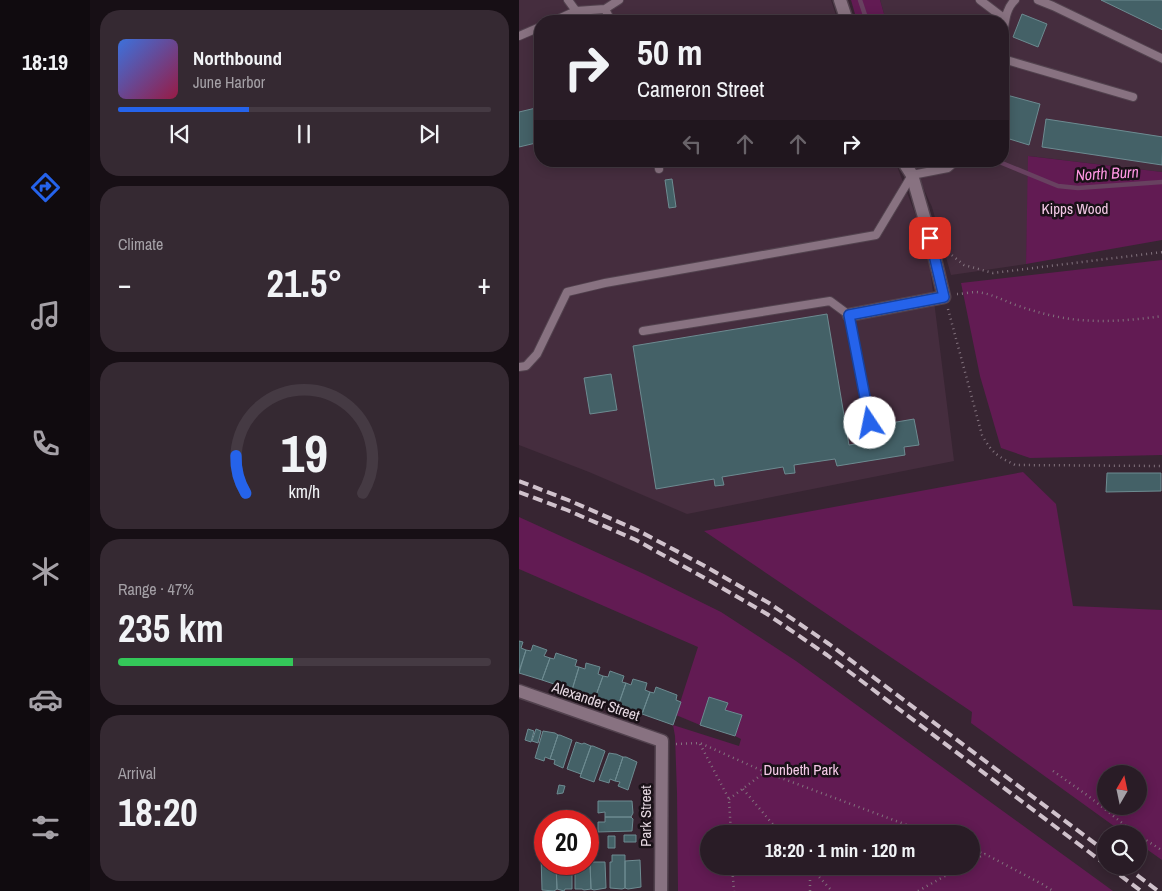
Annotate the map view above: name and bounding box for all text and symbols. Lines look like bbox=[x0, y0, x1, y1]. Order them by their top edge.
text: 50 m bbox=[637, 29, 702, 76]
icon: right bbox=[554, 35, 619, 100]
text: Northbound bbox=[193, 45, 282, 71]
text: 18:19 bbox=[22, 47, 68, 77]
text: June Harbor bbox=[193, 71, 265, 93]
text: Cameron Street bbox=[637, 74, 764, 104]
icon: previous bbox=[166, 120, 194, 148]
icon: pause bbox=[290, 120, 318, 148]
icon: next bbox=[415, 120, 443, 148]
icon: left bbox=[678, 130, 706, 158]
icon: ahead bbox=[731, 130, 759, 158]
icon: ahead bbox=[784, 130, 812, 158]
icon: right bbox=[837, 130, 865, 158]
water label: North Burn bbox=[1075, 160, 1139, 186]
icon: directions bbox=[28, 170, 63, 205]
park label: Kipps Wood bbox=[1042, 198, 1108, 219]
pin bbox=[909, 217, 951, 259]
icon: arrive bbox=[916, 224, 944, 252]
text: Climate bbox=[118, 233, 163, 255]
text: 21.5° bbox=[267, 258, 342, 309]
text: − bbox=[118, 265, 131, 303]
text: + bbox=[478, 265, 491, 303]
icon: music bbox=[28, 298, 63, 333]
position arrow bbox=[843, 396, 895, 448]
text: 19 bbox=[281, 418, 328, 488]
icon: phone bbox=[28, 426, 63, 461]
text: km/h bbox=[289, 480, 320, 504]
icon: climate bbox=[28, 554, 63, 589]
text: Range · 47% bbox=[118, 578, 194, 600]
text: 235 km bbox=[118, 603, 224, 654]
street label: Alexander Street bbox=[548, 676, 643, 726]
icon: car bbox=[28, 682, 63, 717]
park label: Dunbeth Park bbox=[763, 759, 839, 780]
text: Arrival bbox=[118, 762, 156, 784]
north arrow bbox=[1097, 765, 1147, 815]
map controls bbox=[1097, 765, 1147, 875]
street label: Park Street bbox=[635, 785, 656, 847]
text: 18:20 bbox=[118, 787, 198, 838]
icon: filters bbox=[28, 810, 63, 845]
speed limit sign: 20 bbox=[534, 810, 599, 875]
button: search bbox=[1097, 825, 1147, 875]
text: 18:20 · 1 min · 120 m bbox=[765, 837, 915, 863]

